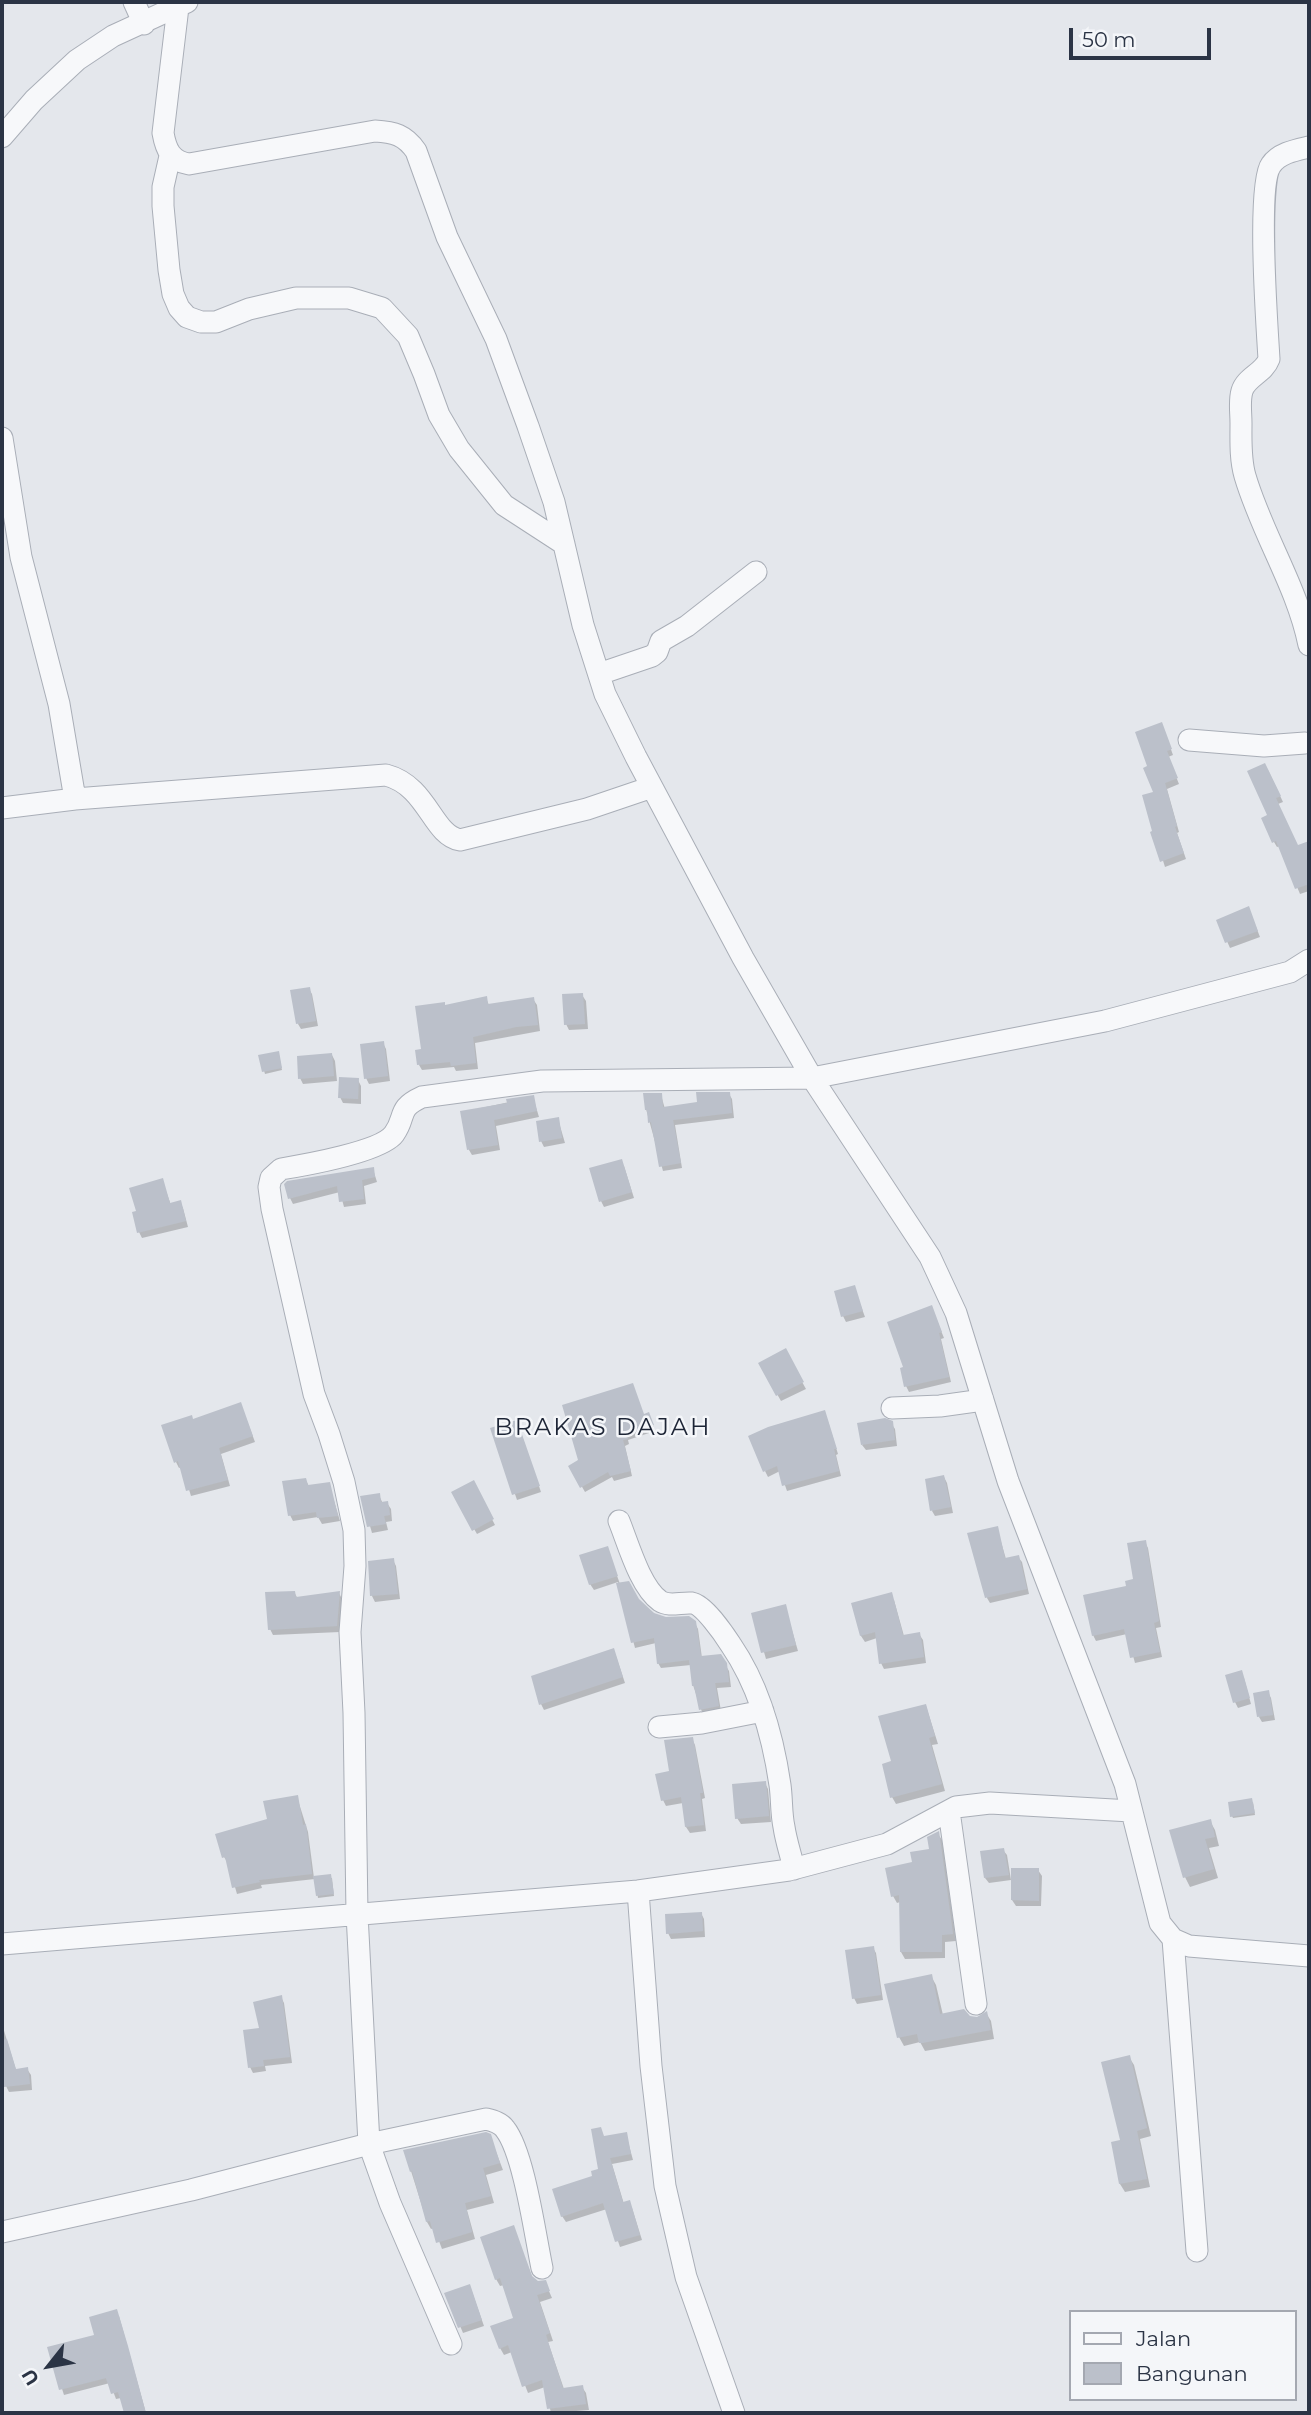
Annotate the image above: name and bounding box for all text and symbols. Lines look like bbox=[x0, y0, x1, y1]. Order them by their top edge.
scale bar bbox=[1073, 14, 1215, 58]
text: 50 m bbox=[1082, 27, 1136, 52]
district label: BRAKAS DAJAH bbox=[496, 1414, 710, 1442]
legend bbox=[1070, 2310, 1297, 2401]
text: Jalan bbox=[1136, 2326, 1191, 2351]
north arrow bbox=[14, 2331, 84, 2401]
text: Bangunan bbox=[1136, 2361, 1248, 2386]
text: U bbox=[17, 2365, 44, 2389]

